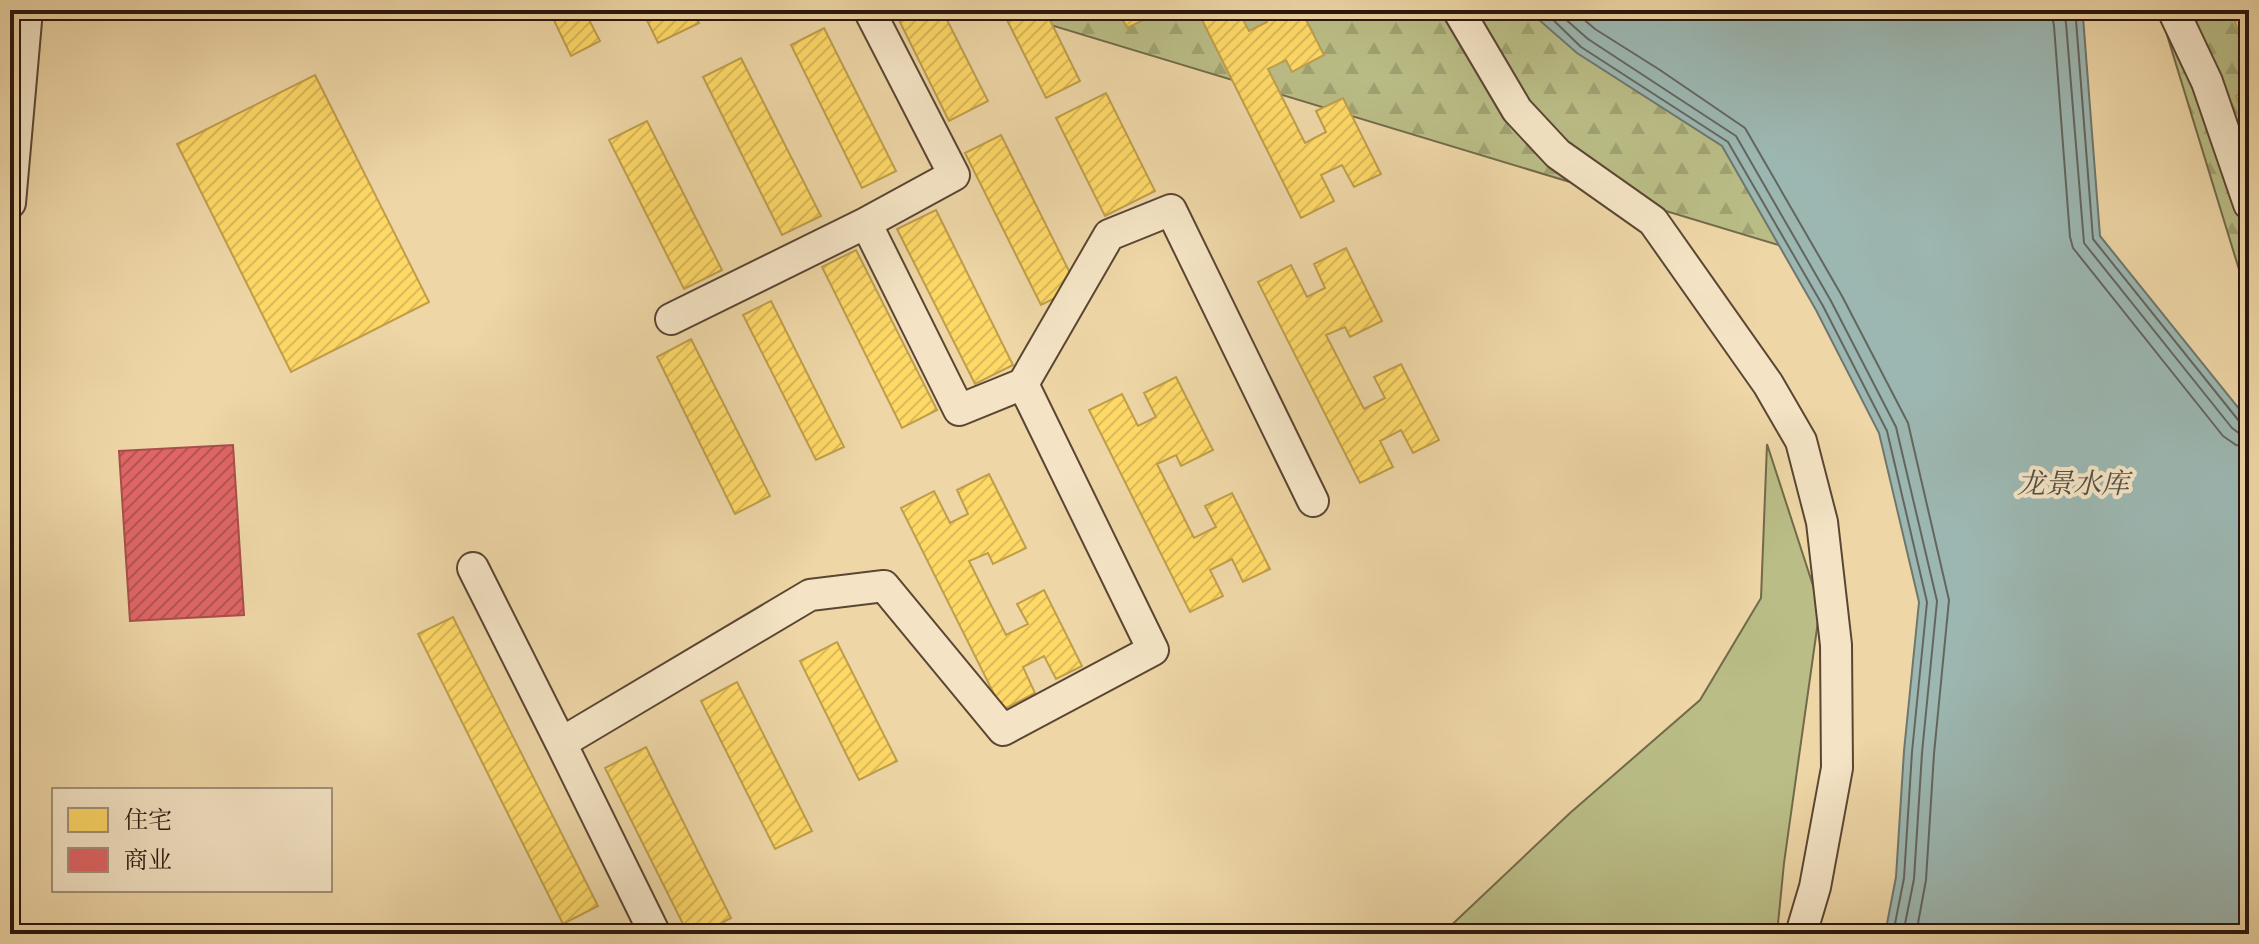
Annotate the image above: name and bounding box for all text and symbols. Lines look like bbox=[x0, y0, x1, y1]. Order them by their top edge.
water label: 龙景水库 bbox=[2017, 465, 2133, 503]
legend bbox=[52, 788, 332, 892]
text: 住宅 bbox=[124, 804, 172, 837]
text: 商业 bbox=[124, 844, 172, 877]

